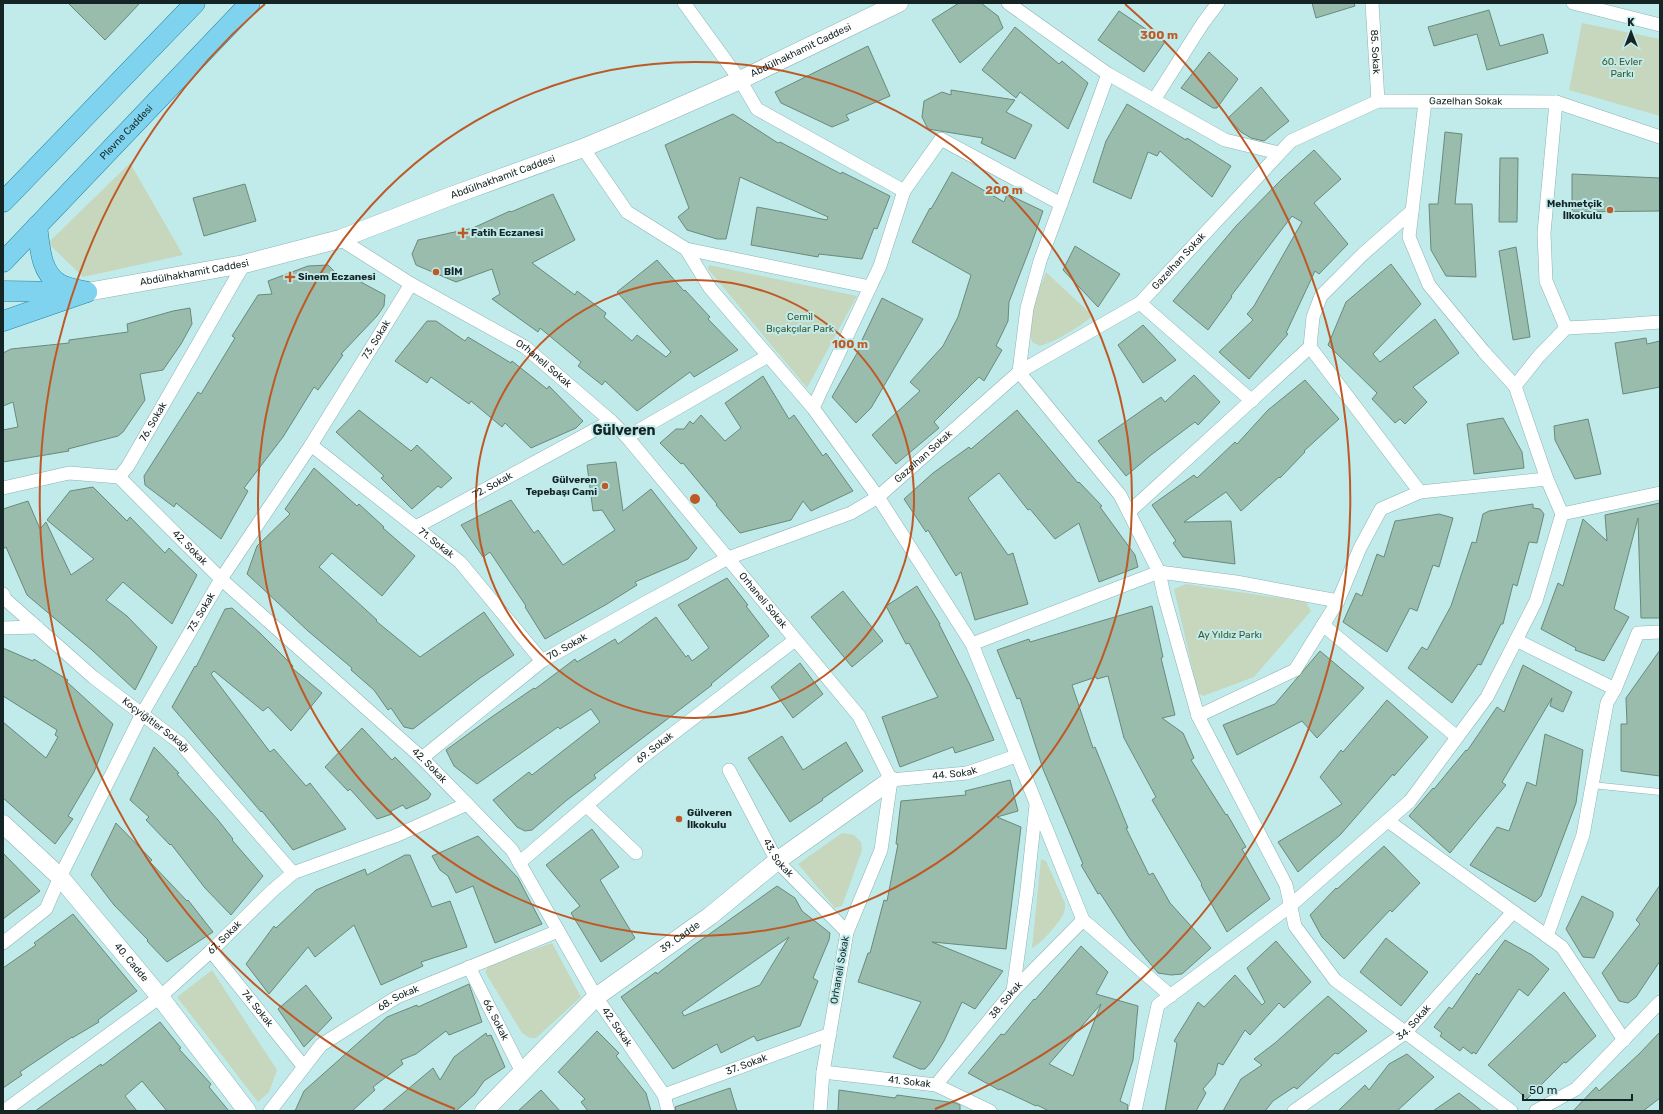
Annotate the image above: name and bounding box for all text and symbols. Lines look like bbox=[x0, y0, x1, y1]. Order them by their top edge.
north arrow bbox=[1611, 12, 1651, 52]
text: K bbox=[1627, 16, 1635, 29]
street label: Abdülhakhamit Caddesi bbox=[749, 21, 853, 80]
text: 300 m bbox=[1140, 28, 1178, 42]
street label: 85. Sokak bbox=[1368, 29, 1382, 76]
park label: 60. Evler Parkı bbox=[1602, 56, 1642, 80]
street label: Gazelhan Sokak bbox=[1429, 95, 1503, 108]
street label: Plevne Caddesi bbox=[98, 103, 155, 162]
street label: Abdülhakhamit Caddesi bbox=[449, 153, 557, 202]
text: 200 m bbox=[985, 183, 1023, 197]
place label: Mehmetçik İlkokulu bbox=[1547, 198, 1602, 222]
marker: Mehmetçik İlkokulu bbox=[1605, 205, 1615, 215]
place label: Fatih Eczanesi bbox=[471, 227, 544, 239]
marker: Fatih Eczanesi bbox=[458, 228, 468, 238]
street label: Gazelhan Sokak bbox=[1149, 230, 1209, 292]
street label: Abdülhakhamit Caddesi bbox=[139, 257, 250, 288]
place label: BİM bbox=[444, 266, 463, 278]
marker: BİM bbox=[431, 267, 441, 277]
place label: Sinem Eczanesi bbox=[298, 271, 376, 283]
marker: Sinem Eczanesi bbox=[285, 272, 295, 282]
park label: Cemil Bıçakçılar Park bbox=[766, 311, 835, 335]
street label: 73. Sokak bbox=[360, 317, 394, 362]
street label: Orhaneli Sokak bbox=[514, 337, 574, 391]
text: 100 m bbox=[832, 337, 868, 351]
street label: 76. Sokak bbox=[137, 399, 170, 444]
district label: Gülveren bbox=[592, 422, 656, 439]
street label: Gazelhan Sokak bbox=[892, 427, 955, 486]
street label: 72. Sokak bbox=[470, 469, 515, 501]
place label: Gülveren Tepebaşı Cami bbox=[526, 474, 597, 498]
marker: Gülveren Tepebaşı Cami bbox=[600, 481, 610, 491]
centre of rings bbox=[688, 492, 702, 506]
street label: 71. Sokak bbox=[416, 525, 457, 561]
street label: 42. Sokak bbox=[170, 528, 210, 568]
street label: Orhaneli Sokak bbox=[736, 570, 790, 631]
street label: 73. Sokak bbox=[185, 590, 218, 634]
park label: Ay Yıldız Parkı bbox=[1198, 629, 1262, 641]
street label: 70. Sokak bbox=[545, 630, 590, 663]
street label: Koçyiğitler Sokağı bbox=[120, 695, 192, 755]
street label: 69. Sokak bbox=[634, 729, 676, 766]
street label: 42. Sokak bbox=[409, 746, 450, 786]
street label: 44. Sokak bbox=[932, 764, 979, 782]
place label: Gülveren İlkokulu bbox=[687, 807, 732, 831]
marker: Gülveren İlkokulu bbox=[674, 814, 684, 824]
street label: 43. Sokak bbox=[760, 837, 796, 880]
street label: 67. Sokak bbox=[205, 918, 245, 957]
street label: 39. Cadde bbox=[658, 919, 703, 955]
street label: Orhaneli Sokak bbox=[828, 934, 852, 1005]
street label: 40. Cadde bbox=[111, 940, 151, 985]
street label: 38. Sokak bbox=[987, 978, 1026, 1021]
street label: 68. Sokak bbox=[375, 982, 422, 1014]
street label: 74. Sokak bbox=[239, 988, 276, 1030]
street label: 66. Sokak bbox=[480, 997, 511, 1043]
street label: 34. Sokak bbox=[1394, 1002, 1434, 1043]
street label: 42. Sokak bbox=[599, 1005, 635, 1050]
street label: 37. Sokak bbox=[724, 1051, 770, 1078]
street label: 41. Sokak bbox=[887, 1074, 932, 1090]
scale bar bbox=[1523, 1076, 1632, 1102]
text: 50 m bbox=[1529, 1083, 1557, 1097]

